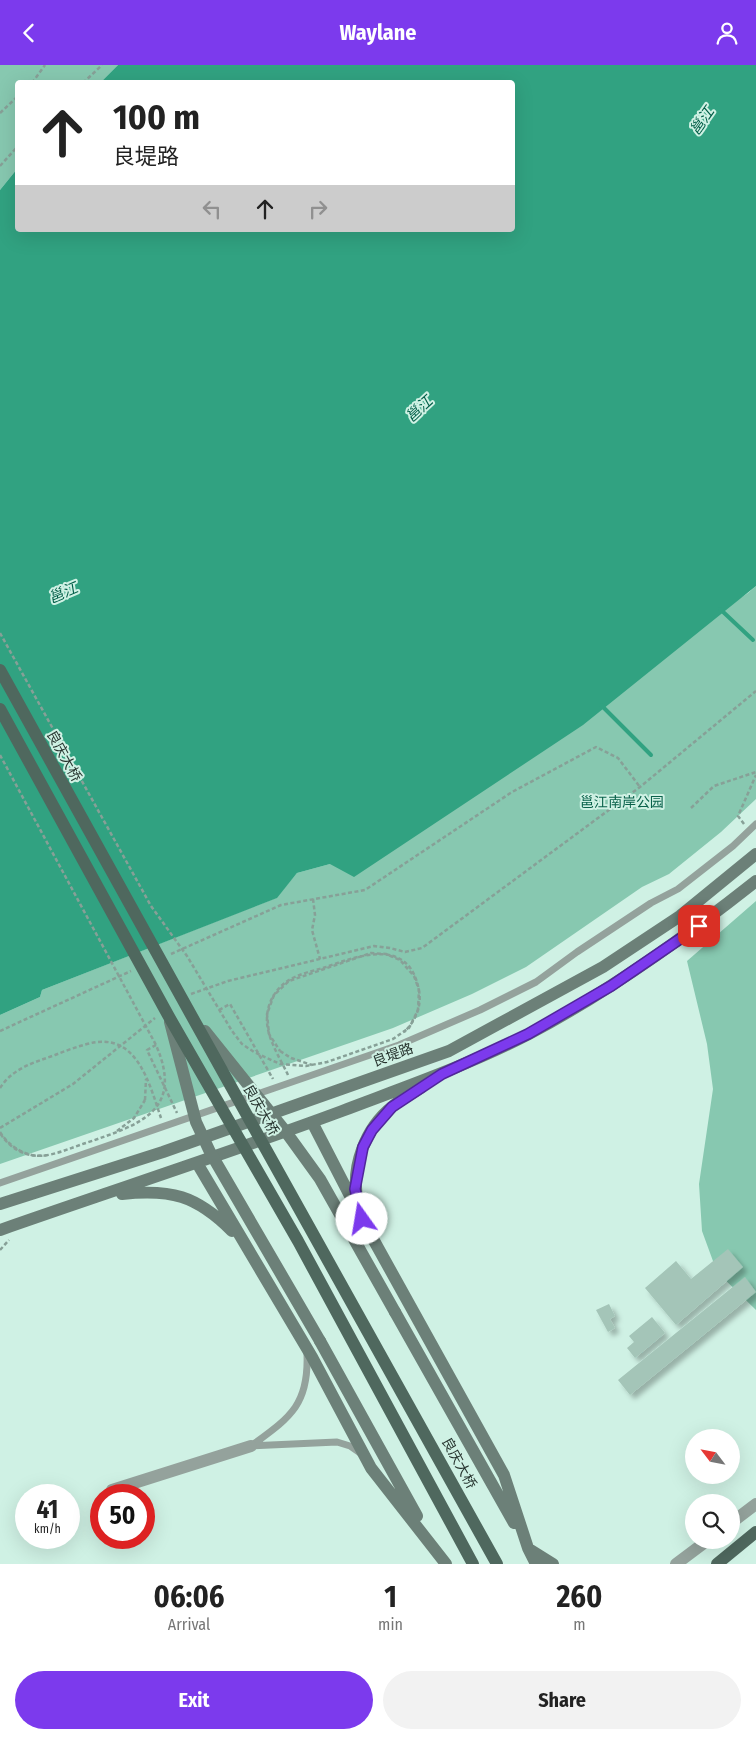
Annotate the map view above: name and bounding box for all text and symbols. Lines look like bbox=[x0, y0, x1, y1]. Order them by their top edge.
icon: back bbox=[15, 19, 43, 47]
text: Waylane bbox=[340, 19, 416, 46]
icon: person bbox=[713, 19, 741, 47]
text: 100 m bbox=[113, 96, 200, 138]
icon: ahead bbox=[30, 100, 95, 165]
water label: 邕江 bbox=[686, 102, 719, 138]
text: 良堤路 bbox=[113, 143, 179, 170]
icon: left bbox=[198, 195, 226, 223]
icon: ahead bbox=[251, 195, 279, 223]
icon: right bbox=[304, 195, 332, 223]
water label: 邕江 bbox=[402, 391, 438, 426]
water label: 邕江 bbox=[46, 578, 82, 607]
street label: 良庆大桥 bbox=[43, 727, 85, 785]
park label: 邕江南岸公园 bbox=[580, 794, 664, 811]
pin bbox=[678, 905, 720, 947]
icon: arrive bbox=[685, 912, 713, 940]
street label: 良堤路 bbox=[370, 1040, 416, 1070]
street label: 良庆大桥 bbox=[240, 1082, 282, 1138]
position arrow bbox=[335, 1192, 387, 1244]
north arrow bbox=[685, 1429, 740, 1484]
map controls bbox=[685, 1429, 740, 1549]
street label: 良庆大桥 bbox=[438, 1434, 480, 1492]
speed limit sign: 50 bbox=[90, 1484, 155, 1549]
button: search bbox=[685, 1494, 740, 1549]
text: 41 bbox=[37, 1495, 58, 1525]
text: km/h bbox=[34, 1522, 61, 1536]
text: 06:06 bbox=[154, 1579, 225, 1615]
text: 1 bbox=[384, 1579, 397, 1615]
text: 260 bbox=[556, 1579, 602, 1615]
text: Arrival bbox=[168, 1615, 210, 1634]
text: min bbox=[378, 1615, 403, 1634]
text: m bbox=[573, 1615, 586, 1634]
button: Exit bbox=[15, 1671, 373, 1729]
button: Share bbox=[383, 1671, 741, 1729]

